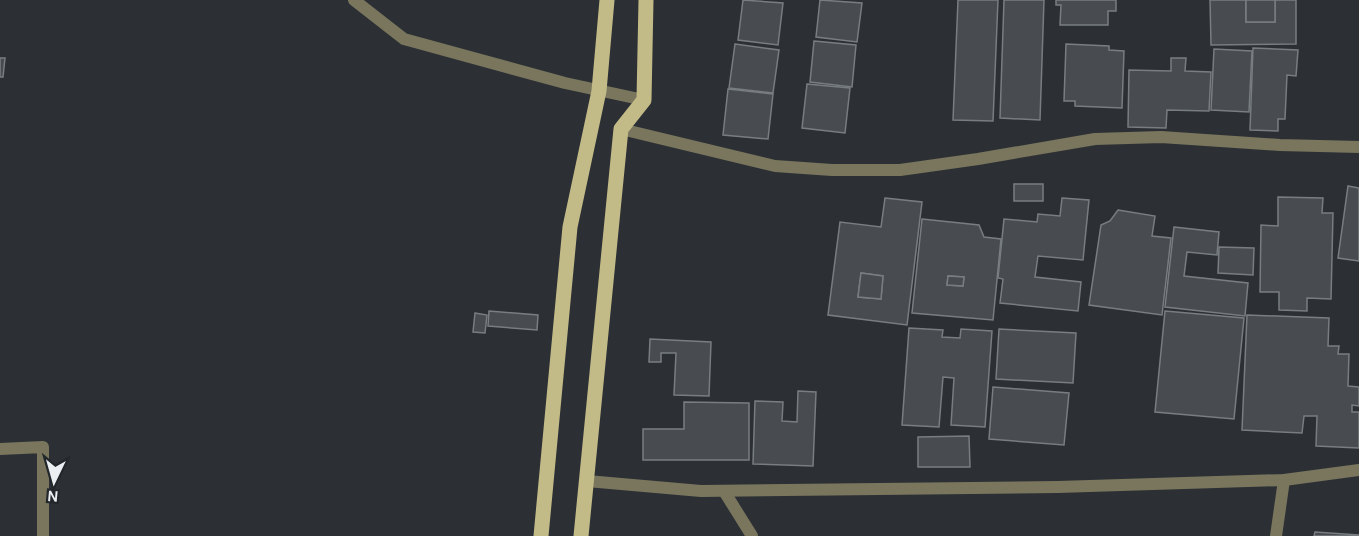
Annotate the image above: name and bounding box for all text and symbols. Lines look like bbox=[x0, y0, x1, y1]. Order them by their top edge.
north arrow bbox=[24, 452, 84, 512]
text: N bbox=[46, 486, 59, 506]

